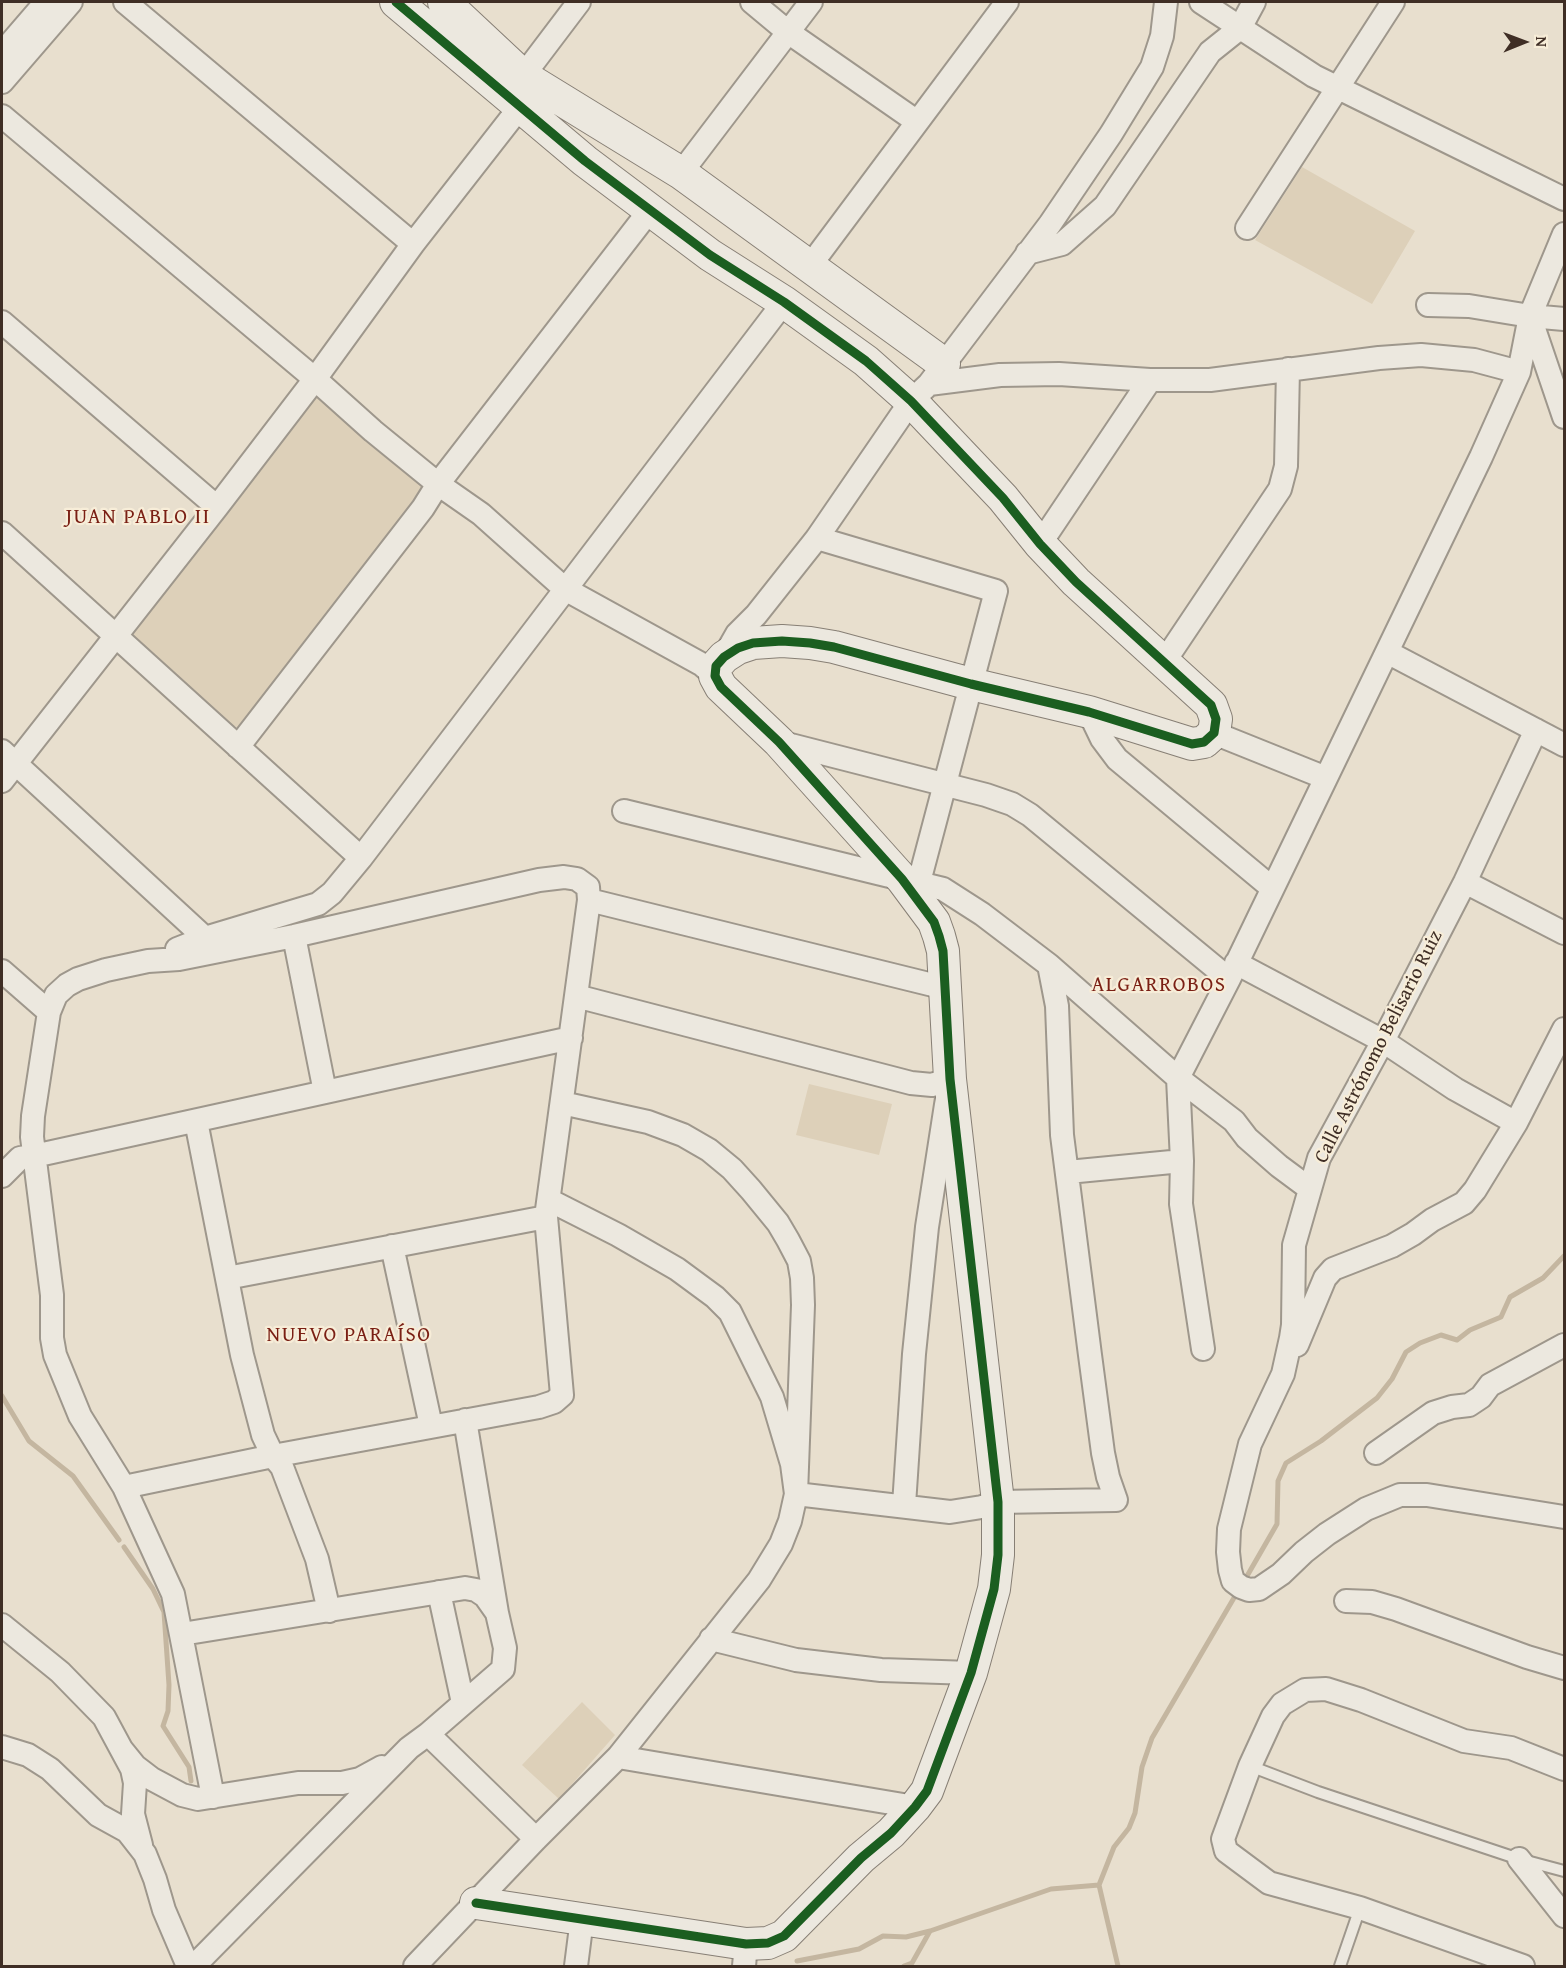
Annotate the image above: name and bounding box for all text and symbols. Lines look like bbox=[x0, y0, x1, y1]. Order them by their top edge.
north arrow bbox=[1494, 12, 1554, 72]
text: N bbox=[1530, 36, 1554, 47]
district label: JUAN PABLO II bbox=[65, 505, 211, 531]
street label: Calle Astrónomo Belisario Ruiz bbox=[1310, 927, 1448, 1167]
district label: ALGARROBOS bbox=[1092, 973, 1226, 999]
district label: NUEVO PARAÍSO bbox=[266, 1323, 432, 1349]

